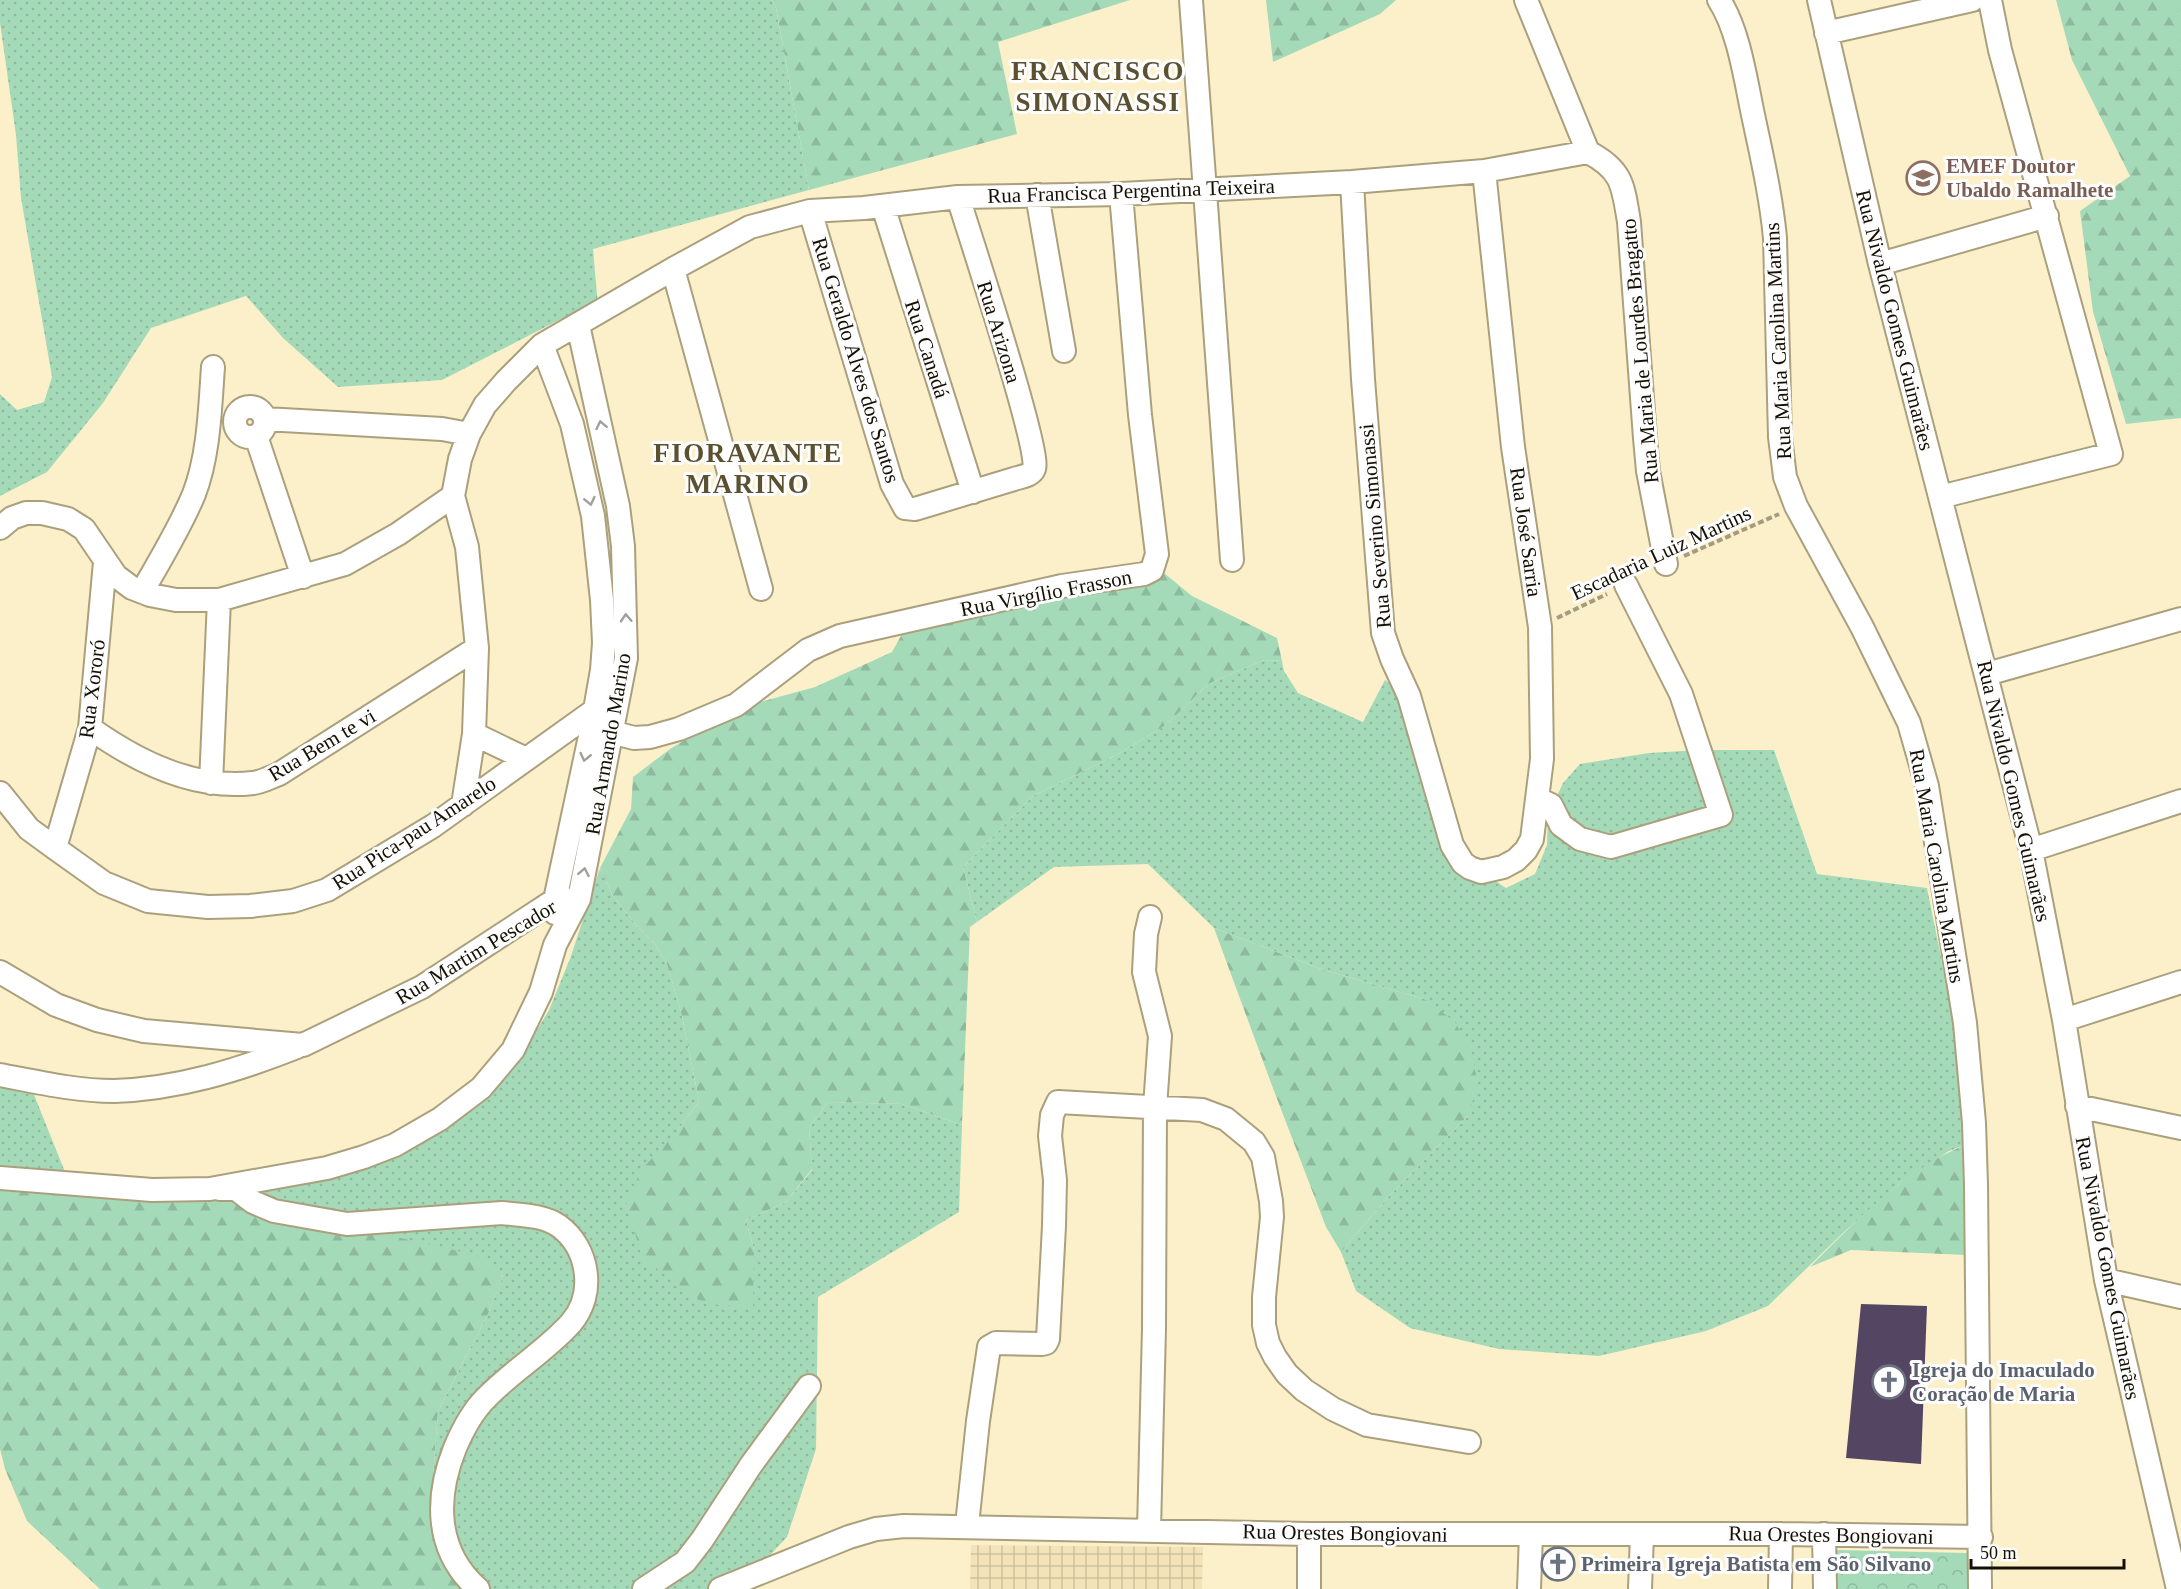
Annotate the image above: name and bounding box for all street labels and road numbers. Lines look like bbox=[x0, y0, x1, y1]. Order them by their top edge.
street label: Rua Francisca Pergentina Teixeira bbox=[987, 174, 1276, 208]
street label: Rua Nivaldo Gomes Guimarães bbox=[1851, 187, 1939, 453]
street label: Rua Maria de Lourdes Bragatto bbox=[1616, 217, 1664, 485]
street label: Rua Maria Carolina Martins bbox=[1760, 222, 1796, 460]
street label: Rua Geraldo Alves dos Santos bbox=[807, 234, 905, 486]
street label: Rua Arizona bbox=[972, 278, 1026, 387]
street label: Rua Canadá bbox=[900, 297, 954, 402]
street label: Rua Severino Simonassi bbox=[1354, 423, 1396, 629]
street label: Rua José Sarria bbox=[1505, 466, 1547, 599]
street label: Escadaria Luiz Martins bbox=[1567, 501, 1755, 605]
street label: Rua Virgílio Frasson bbox=[958, 565, 1134, 621]
street label: Rua Xororó bbox=[74, 638, 110, 740]
street label: Rua Armando Marino bbox=[580, 651, 636, 837]
street label: Rua Nivaldo Gomes Guimarães bbox=[1972, 658, 2056, 924]
street label: Rua Bem te vi bbox=[264, 704, 380, 786]
street label: Rua Maria Carolina Martins bbox=[1905, 747, 1969, 985]
street label: Rua Pica-pau Amarelo bbox=[328, 771, 500, 895]
street label: Rua Martim Pescador bbox=[391, 895, 561, 1009]
street label: Rua Nivaldo Gomes Guimarães bbox=[2071, 1134, 2145, 1402]
street label: Rua Orestes Bongiovani bbox=[1242, 1519, 1448, 1547]
street label: Rua Orestes Bongiovani bbox=[1728, 1521, 1934, 1549]

